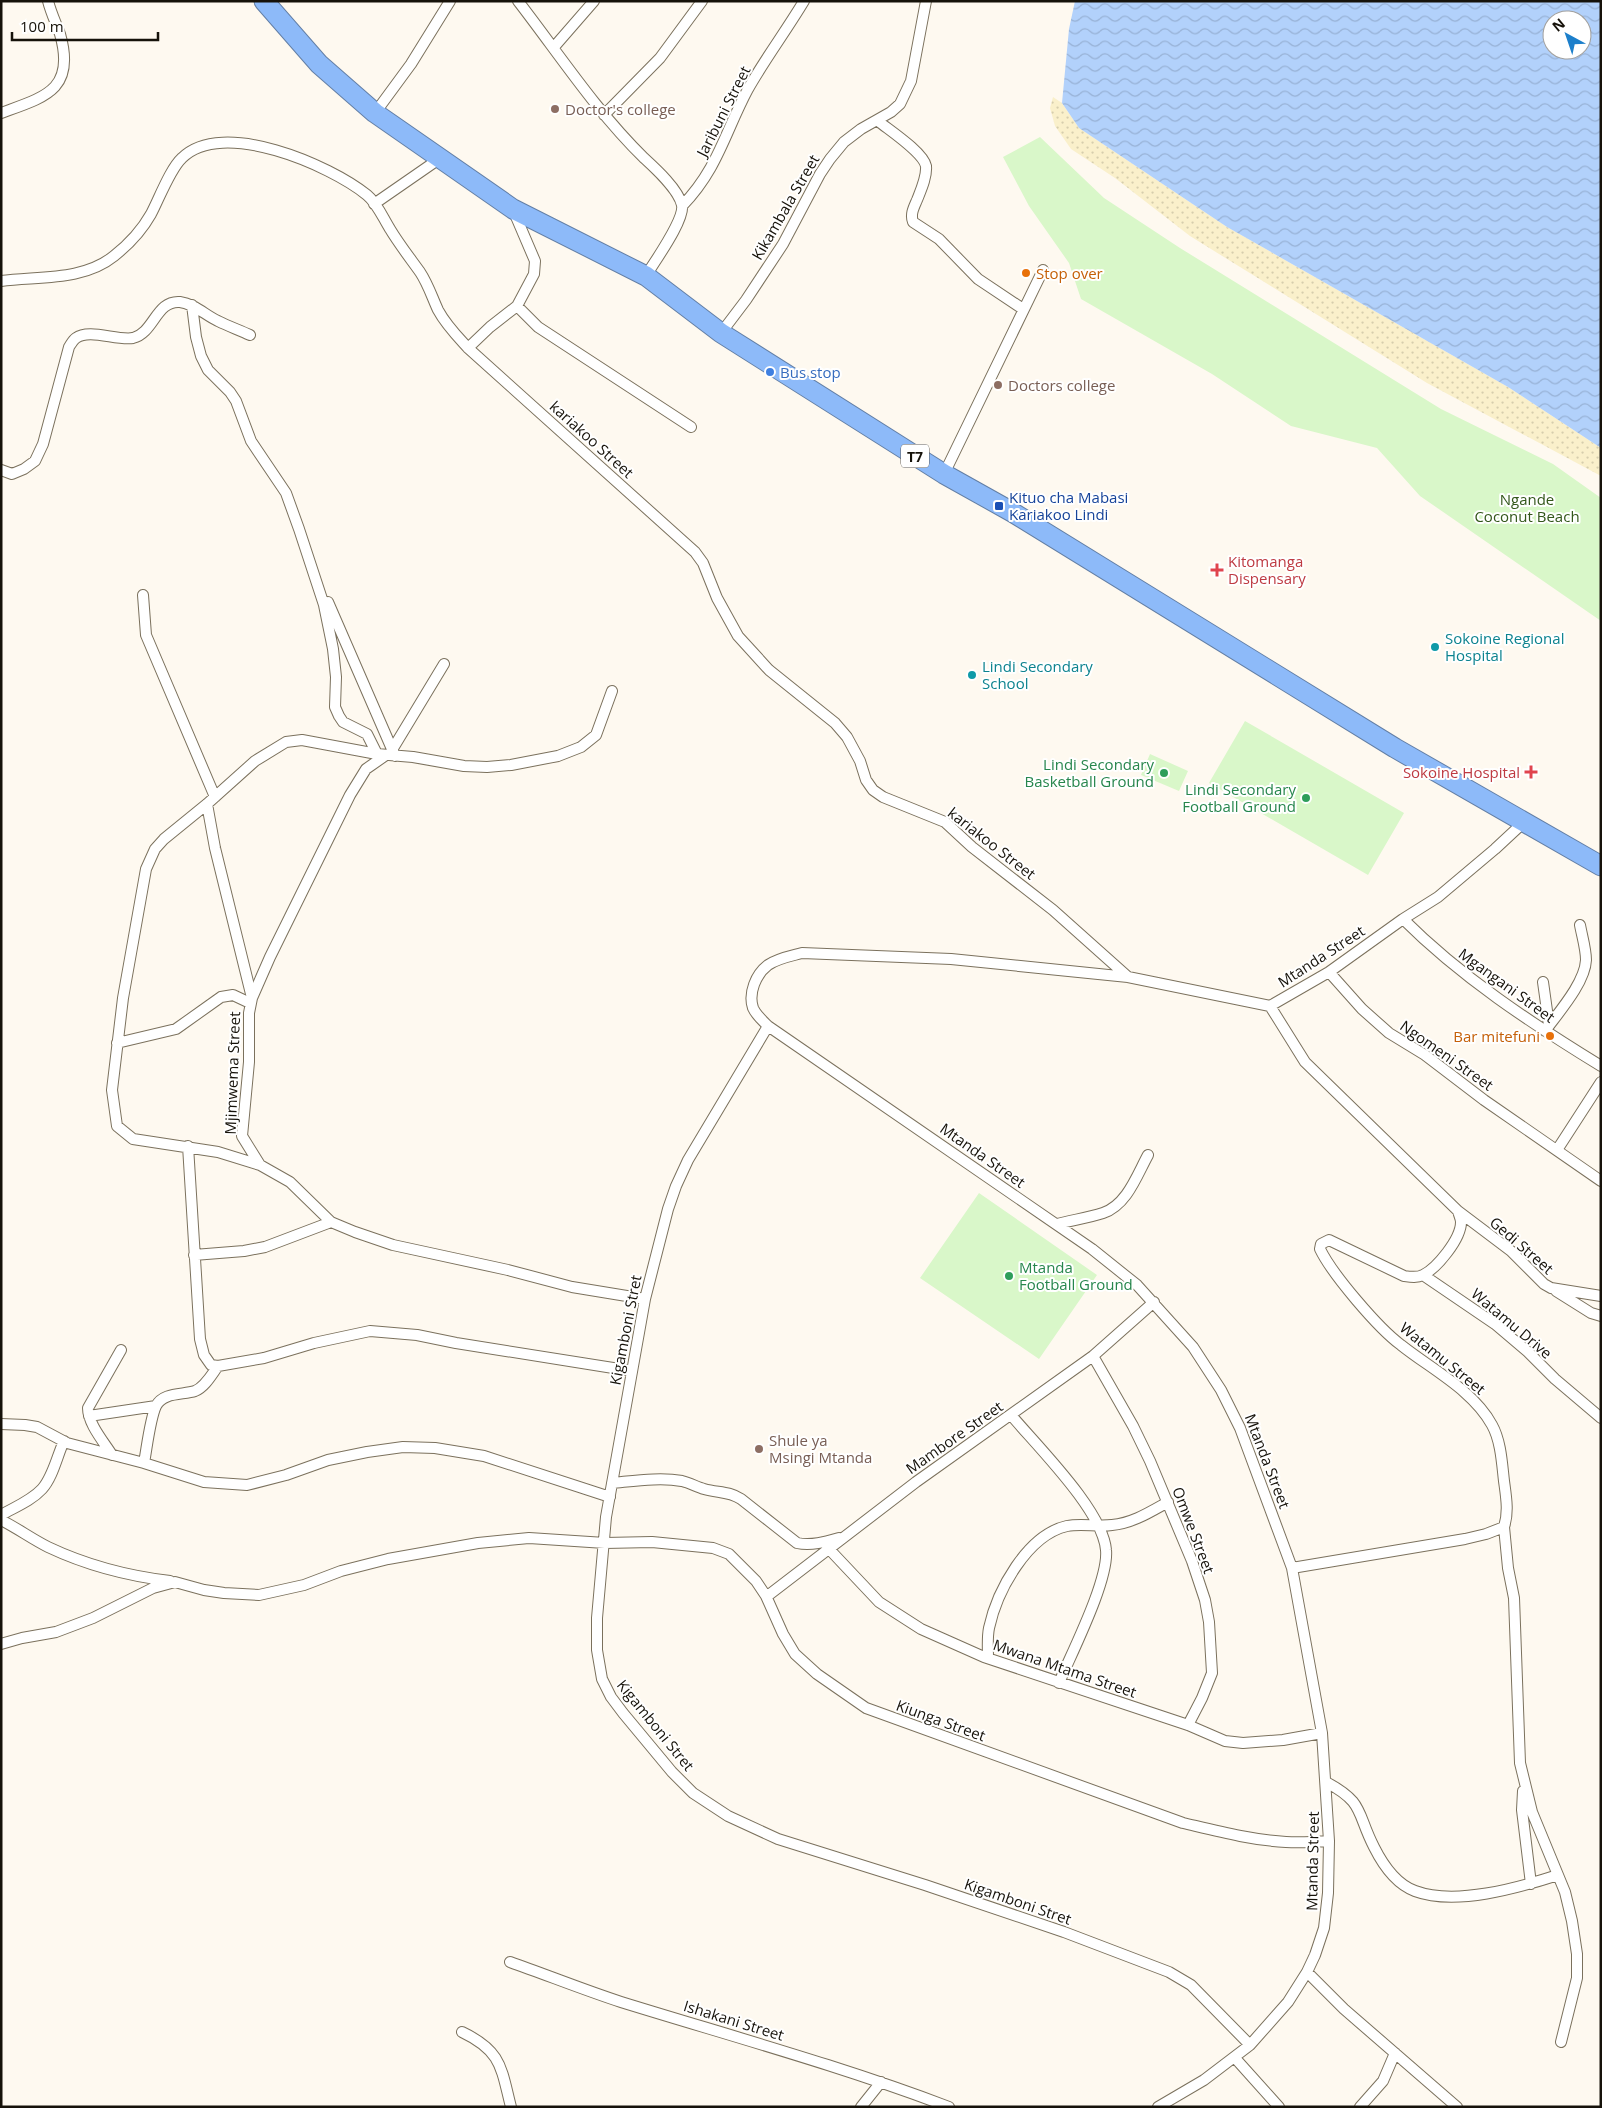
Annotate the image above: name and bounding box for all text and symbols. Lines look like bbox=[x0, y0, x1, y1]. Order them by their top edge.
scale bar bbox=[12, 10, 159, 42]
north arrow bbox=[1542, 10, 1592, 60]
text: N bbox=[1548, 14, 1569, 36]
text: 100 m bbox=[20, 16, 64, 36]
street label: Jaribuni Street bbox=[691, 62, 754, 162]
place label: Doctor's college bbox=[565, 99, 676, 119]
marker: Doctor's college bbox=[549, 103, 561, 115]
street label: Kikambala Street bbox=[747, 151, 823, 263]
place label: Stop over bbox=[1036, 263, 1103, 283]
marker: Stop over bbox=[1020, 267, 1032, 279]
place label: Bus stop bbox=[780, 362, 841, 382]
marker: Bus stop bbox=[764, 366, 776, 378]
place label: Doctors college bbox=[1008, 375, 1115, 395]
marker: Doctors college bbox=[992, 379, 1004, 391]
street label: kariakoo Street bbox=[546, 396, 638, 482]
road number: T7 bbox=[901, 444, 929, 468]
place label: Kituo cha Mabasi Kariakoo Lindi bbox=[1009, 487, 1128, 524]
park label: Ngande Coconut Beach bbox=[1474, 489, 1580, 526]
marker: Kituo cha Mabasi Kariakoo Lindi bbox=[993, 500, 1005, 512]
place label: Kitomanga Dispensary bbox=[1228, 551, 1306, 588]
marker: Kitomanga Dispensary bbox=[1210, 563, 1224, 577]
place label: Sokoine Regional Hospital bbox=[1445, 628, 1564, 665]
marker: Sokoine Regional Hospital bbox=[1429, 641, 1441, 653]
place label: Lindi Secondary School bbox=[982, 656, 1093, 693]
marker: Lindi Secondary School bbox=[966, 669, 978, 681]
place label: Lindi Secondary Basketball Ground bbox=[1025, 754, 1154, 791]
place label: Sokoine Hospital bbox=[1403, 762, 1520, 782]
marker: Sokoine Hospital bbox=[1524, 765, 1538, 779]
marker: Lindi Secondary Basketball Ground bbox=[1158, 767, 1170, 779]
place label: Lindi Secondary Football Ground bbox=[1182, 779, 1296, 816]
marker: Lindi Secondary Football Ground bbox=[1300, 792, 1312, 804]
street label: kariakoo Street bbox=[944, 802, 1040, 884]
street label: Mtanda Street bbox=[1274, 920, 1368, 992]
street label: Mgangani Street bbox=[1455, 943, 1559, 1027]
street label: Mjimwema Street bbox=[220, 1011, 244, 1135]
street label: Ngomeni Street bbox=[1396, 1015, 1498, 1095]
place label: Bar mitefuni bbox=[1453, 1026, 1540, 1046]
marker: Bar mitefuni bbox=[1544, 1030, 1556, 1042]
street label: Mtanda Street bbox=[936, 1118, 1030, 1192]
street label: Gedi Street bbox=[1486, 1212, 1558, 1278]
place label: Mtanda Football Ground bbox=[1019, 1257, 1133, 1294]
marker: Mtanda Football Ground bbox=[1003, 1270, 1015, 1282]
street label: Kigamboni Stret bbox=[605, 1273, 645, 1387]
street label: Watamu Drive bbox=[1467, 1283, 1557, 1363]
street label: Watamu Street bbox=[1396, 1317, 1490, 1399]
street label: Mambore Street bbox=[901, 1396, 1007, 1478]
street label: Mtanda Street bbox=[1241, 1411, 1295, 1511]
place label: Shule ya Msingi Mtanda bbox=[769, 1430, 872, 1467]
marker: Shule ya Msingi Mtanda bbox=[753, 1443, 765, 1455]
street label: Omwe Street bbox=[1168, 1484, 1220, 1576]
street label: Mwana Mtama Street bbox=[991, 1634, 1139, 1702]
street label: Kigamboni Stret bbox=[613, 1675, 699, 1775]
street label: Kiunga Street bbox=[894, 1695, 988, 1745]
street label: Mtanda Street bbox=[1301, 1811, 1323, 1911]
street label: Kigamboni Stret bbox=[962, 1873, 1074, 1929]
street label: Ishakani Street bbox=[681, 1995, 787, 2045]

